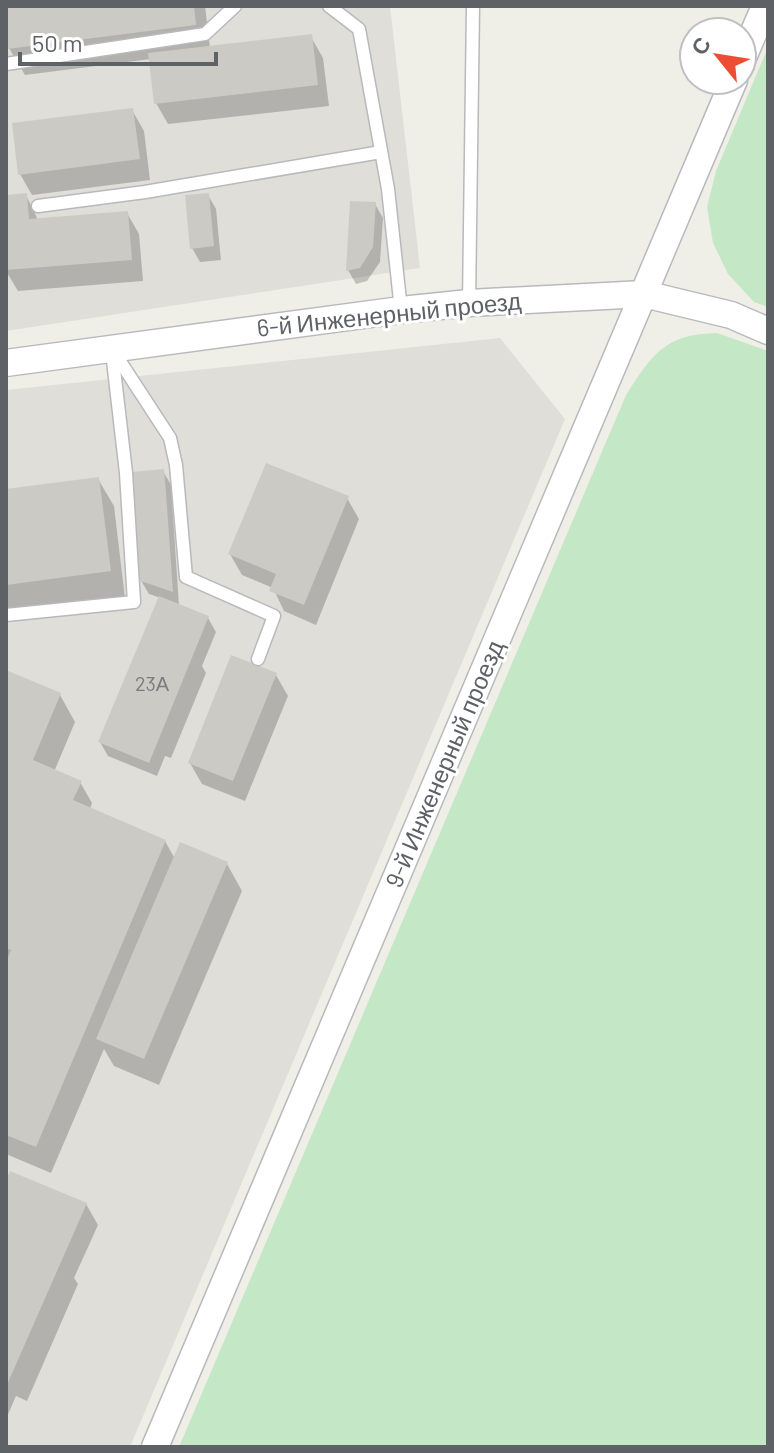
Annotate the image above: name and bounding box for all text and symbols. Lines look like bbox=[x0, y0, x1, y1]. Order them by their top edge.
scale bar bbox=[20, 16, 216, 66]
north arrow bbox=[678, 16, 758, 96]
text: 50 m bbox=[32, 28, 83, 57]
text: С bbox=[685, 32, 715, 59]
street label: 6-й Инженерный проезд bbox=[255, 285, 522, 342]
street label: 9-й Инженерный проезд bbox=[378, 635, 509, 891]
house number: 23А bbox=[135, 671, 170, 695]

